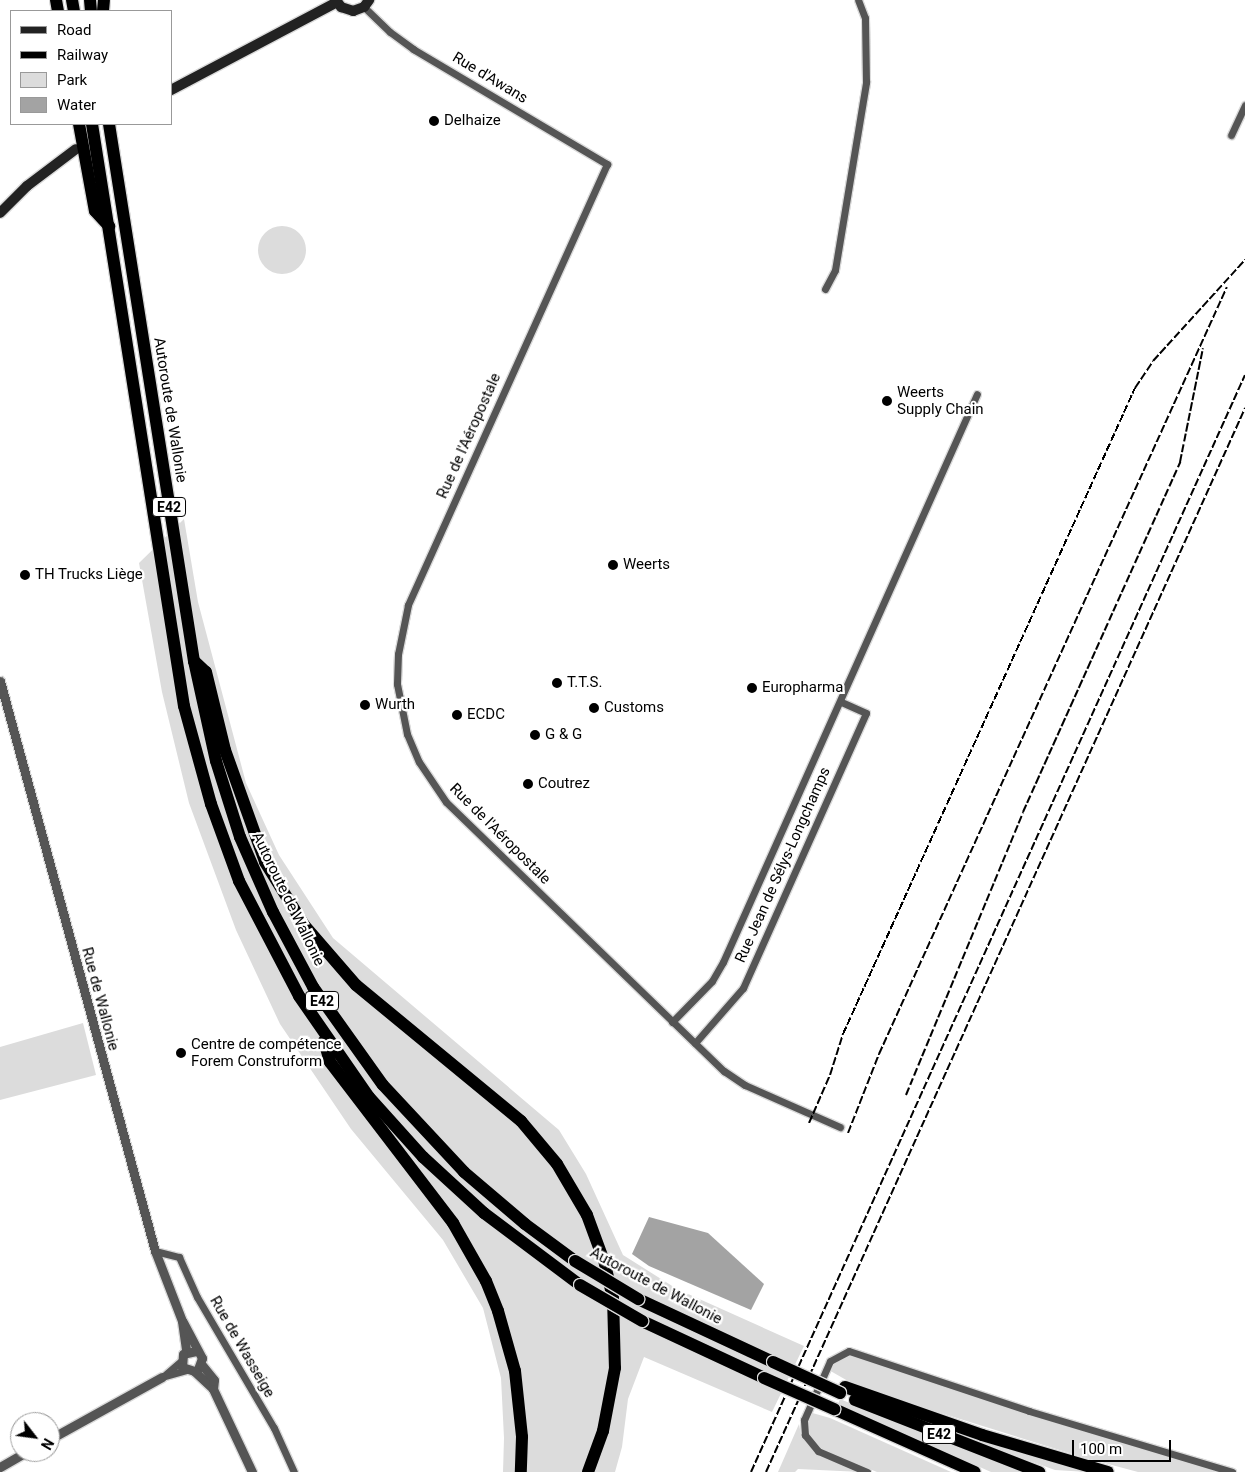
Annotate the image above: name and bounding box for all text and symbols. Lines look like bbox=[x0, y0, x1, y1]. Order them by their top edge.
legend bbox=[10, 10, 172, 125]
text: Road bbox=[57, 21, 91, 39]
text: Railway bbox=[57, 46, 108, 64]
street label: Rue d'Awans bbox=[449, 49, 531, 107]
text: Park bbox=[57, 71, 87, 89]
text: Water bbox=[57, 96, 96, 114]
place label: Delhaize bbox=[444, 112, 501, 130]
marker: Delhaize bbox=[428, 115, 440, 127]
street label: Autoroute de Wallonie bbox=[150, 336, 190, 484]
street label: Rue de l'Aéropostale bbox=[433, 371, 505, 501]
place label: Weerts Supply Chain bbox=[897, 383, 984, 418]
marker: Weerts Supply Chain bbox=[881, 395, 893, 407]
road number: E42 bbox=[152, 496, 186, 518]
place label: Weerts bbox=[623, 556, 670, 574]
marker: Weerts bbox=[607, 559, 619, 571]
place label: TH Trucks Liège bbox=[35, 566, 143, 584]
marker: TH Trucks Liège bbox=[19, 569, 31, 581]
place label: T.T.S. bbox=[567, 674, 602, 692]
marker: T.T.S. bbox=[551, 677, 563, 689]
place label: Europharma bbox=[762, 679, 843, 697]
marker: Europharma bbox=[746, 682, 758, 694]
place label: Wurth bbox=[375, 696, 415, 714]
marker: Wurth bbox=[359, 699, 371, 711]
place label: Customs bbox=[604, 699, 664, 717]
marker: Customs bbox=[588, 702, 600, 714]
place label: ECDC bbox=[467, 706, 505, 724]
marker: ECDC bbox=[451, 709, 463, 721]
place label: G & G bbox=[545, 726, 582, 744]
marker: G & G bbox=[529, 729, 541, 741]
street label: Rue Jean de Sélys-Longchamps bbox=[732, 764, 834, 966]
place label: Coutrez bbox=[538, 775, 590, 793]
marker: Coutrez bbox=[522, 778, 534, 790]
street label: Rue de l'Aéropostale bbox=[446, 780, 554, 888]
street label: Autoroute de Wallonie bbox=[248, 829, 328, 969]
street label: Rue de Wallonie bbox=[78, 945, 122, 1053]
road number: E42 bbox=[304, 989, 340, 1012]
place label: Centre de compétence Forem Construform bbox=[191, 1035, 342, 1070]
marker: Centre de compétence Forem Construform bbox=[175, 1047, 187, 1059]
street label: Autoroute de Wallonie bbox=[587, 1244, 725, 1328]
street label: Rue de Wasseige bbox=[206, 1293, 278, 1401]
north arrow bbox=[10, 1412, 60, 1462]
road number: E42 bbox=[922, 1422, 956, 1446]
scale bar bbox=[1075, 1430, 1174, 1462]
text: N bbox=[38, 1436, 57, 1452]
text: 100 m bbox=[1080, 1440, 1122, 1458]

